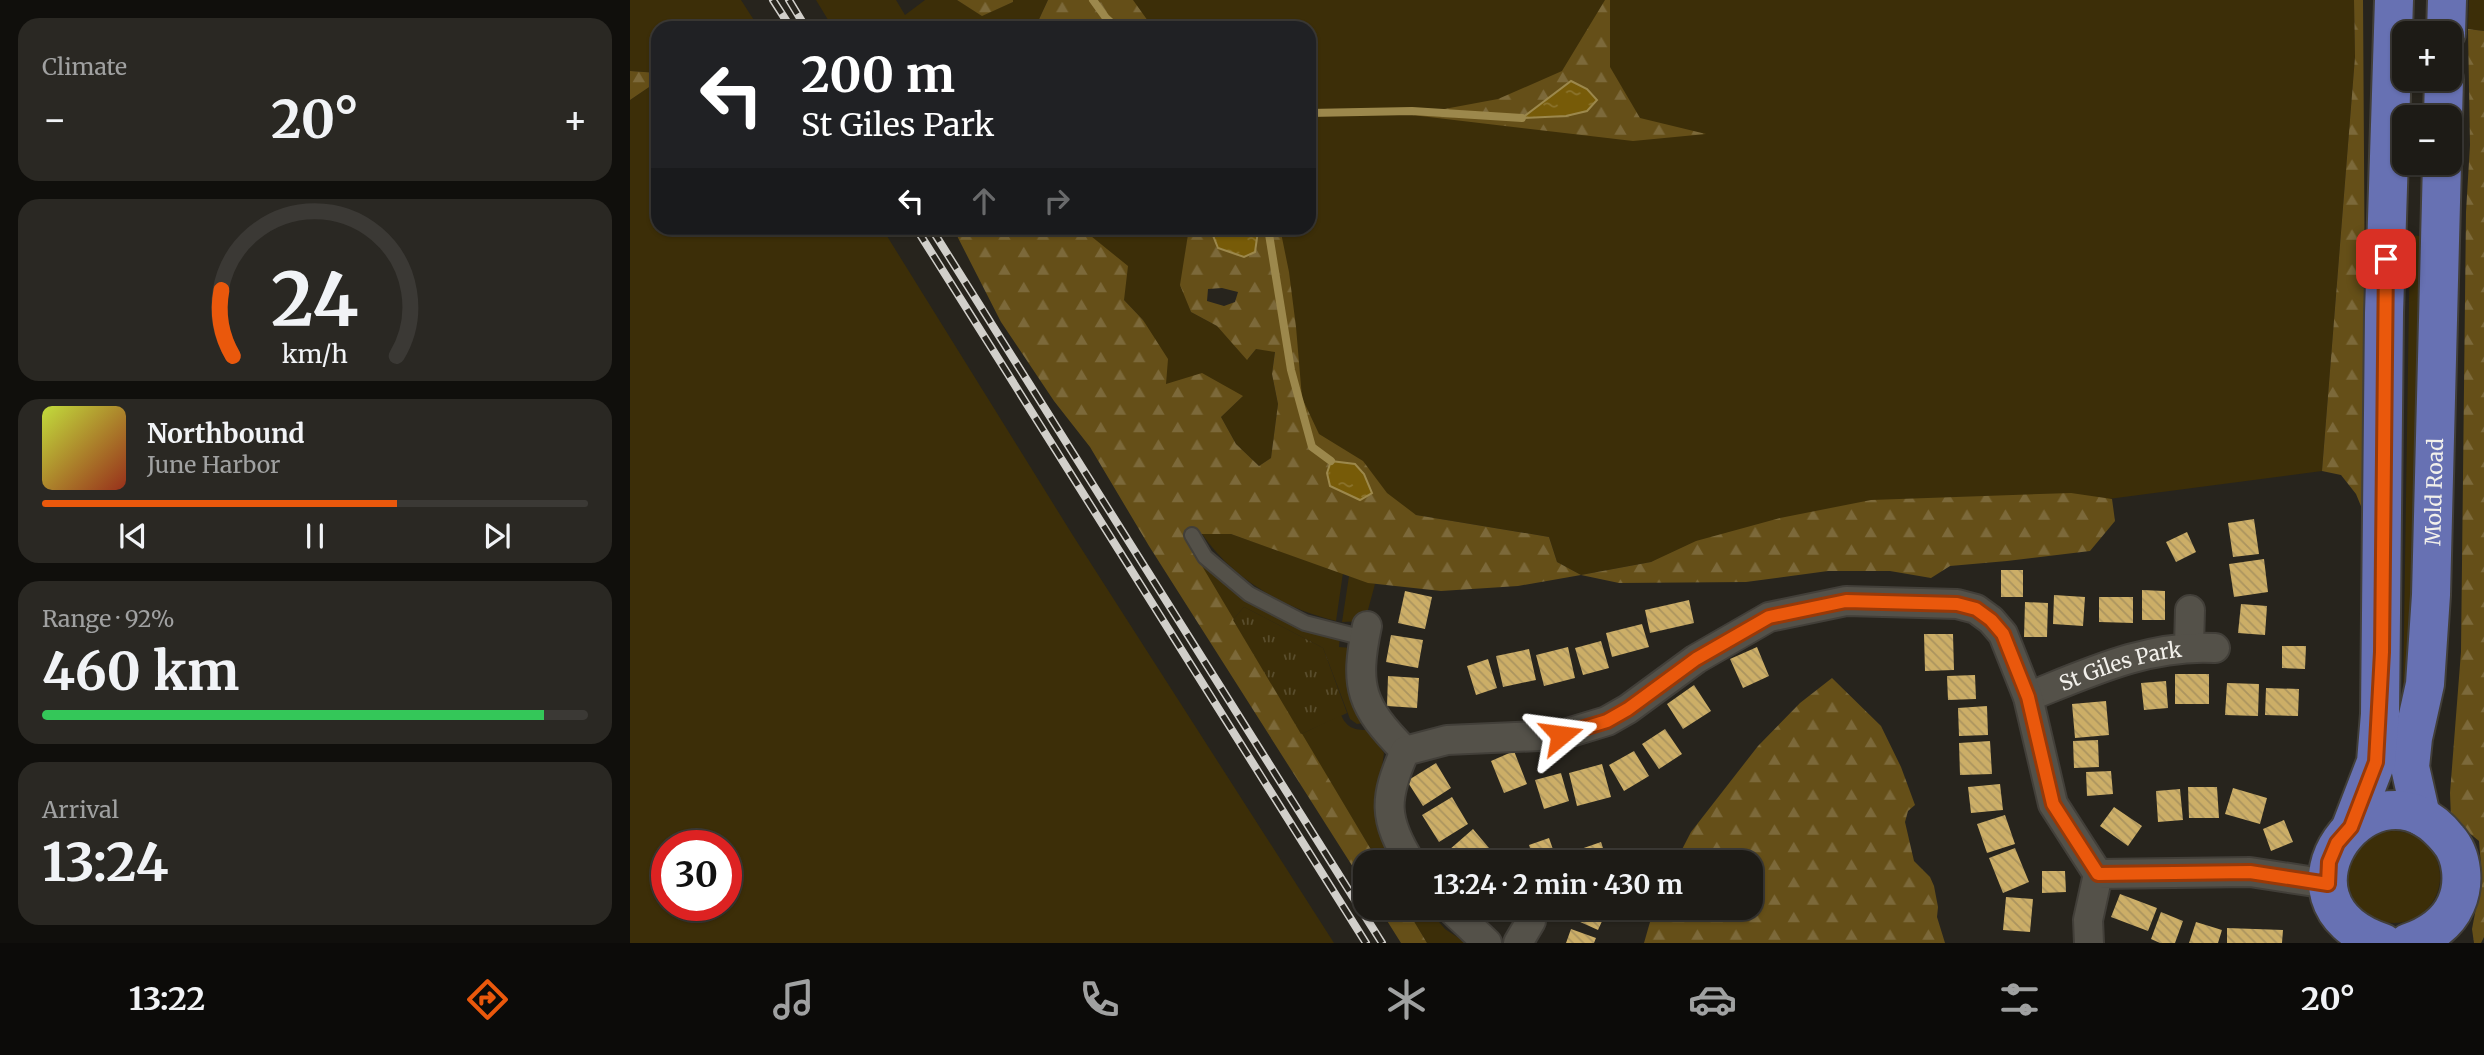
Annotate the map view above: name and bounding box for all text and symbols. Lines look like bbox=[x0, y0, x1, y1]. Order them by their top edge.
map controls bbox=[2392, 21, 2462, 175]
button: + bbox=[2392, 21, 2462, 91]
text: 200 m bbox=[801, 44, 955, 105]
icon: left bbox=[686, 49, 777, 140]
text: Climate bbox=[42, 52, 127, 81]
text: 20° bbox=[271, 87, 359, 152]
text: − bbox=[42, 96, 67, 143]
text: + bbox=[563, 96, 588, 143]
text: St Giles Park bbox=[801, 105, 994, 145]
button: − bbox=[2392, 105, 2462, 175]
icon: left bbox=[892, 182, 930, 220]
icon: ahead bbox=[965, 182, 1003, 220]
icon: right bbox=[1038, 182, 1076, 220]
pin bbox=[2356, 229, 2416, 289]
icon: arrive bbox=[2367, 240, 2405, 278]
text: 24 bbox=[271, 255, 359, 347]
text: km/h bbox=[282, 338, 348, 370]
text: Northbound bbox=[147, 417, 305, 450]
street label: Mold Road bbox=[2419, 437, 2449, 546]
text: June Harbor bbox=[147, 450, 280, 479]
icon: previous bbox=[114, 517, 152, 555]
icon: pause bbox=[296, 517, 334, 555]
icon: next bbox=[478, 517, 516, 555]
text: Range · 92% bbox=[42, 604, 175, 633]
street label: St Giles Park bbox=[2055, 635, 2184, 697]
text: 460 km bbox=[42, 639, 239, 704]
position arrow bbox=[1524, 698, 1598, 772]
text: Arrival bbox=[42, 795, 119, 824]
text: 13:24 bbox=[42, 830, 169, 895]
speed limit sign: 30 bbox=[651, 830, 742, 921]
text: 13:24 · 2 min · 430 m bbox=[1433, 868, 1683, 901]
icon: directions bbox=[463, 975, 512, 1024]
icon: music bbox=[769, 975, 818, 1024]
icon: phone bbox=[1075, 975, 1124, 1024]
icon: climate bbox=[1382, 975, 1431, 1024]
icon: car bbox=[1688, 975, 1737, 1024]
icon: filters bbox=[1995, 975, 2044, 1024]
text: 13:22 bbox=[129, 979, 205, 1019]
text: 20° bbox=[2301, 979, 2355, 1019]

